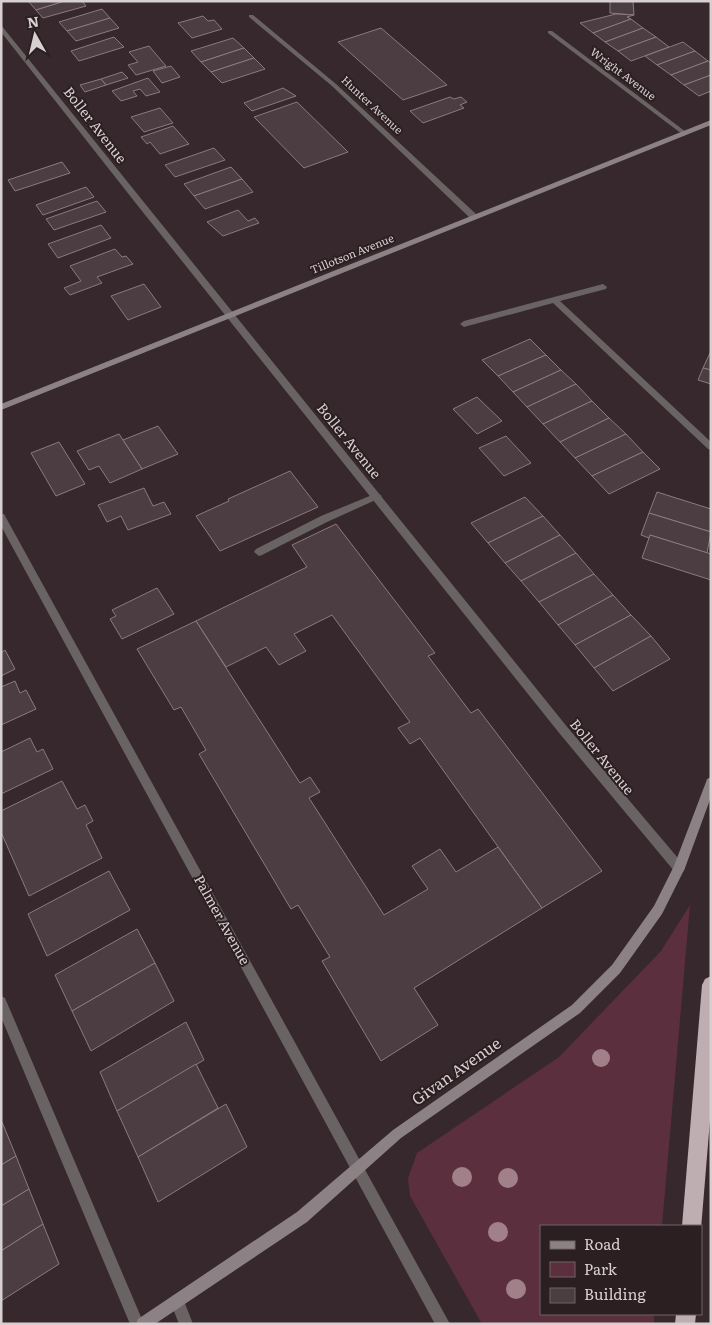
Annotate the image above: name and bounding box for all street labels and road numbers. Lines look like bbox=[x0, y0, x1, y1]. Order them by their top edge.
street label: Wright Avenue bbox=[587, 43, 660, 103]
street label: Hunter Avenue bbox=[338, 71, 407, 137]
street label: Boller Avenue bbox=[60, 82, 132, 167]
street label: Tillotson Avenue bbox=[307, 229, 396, 277]
street label: Boller Avenue bbox=[313, 398, 387, 482]
street label: Boller Avenue bbox=[566, 714, 640, 798]
street label: Palmer Avenue bbox=[190, 871, 256, 968]
street label: Givan Avenue bbox=[406, 1030, 505, 1110]

